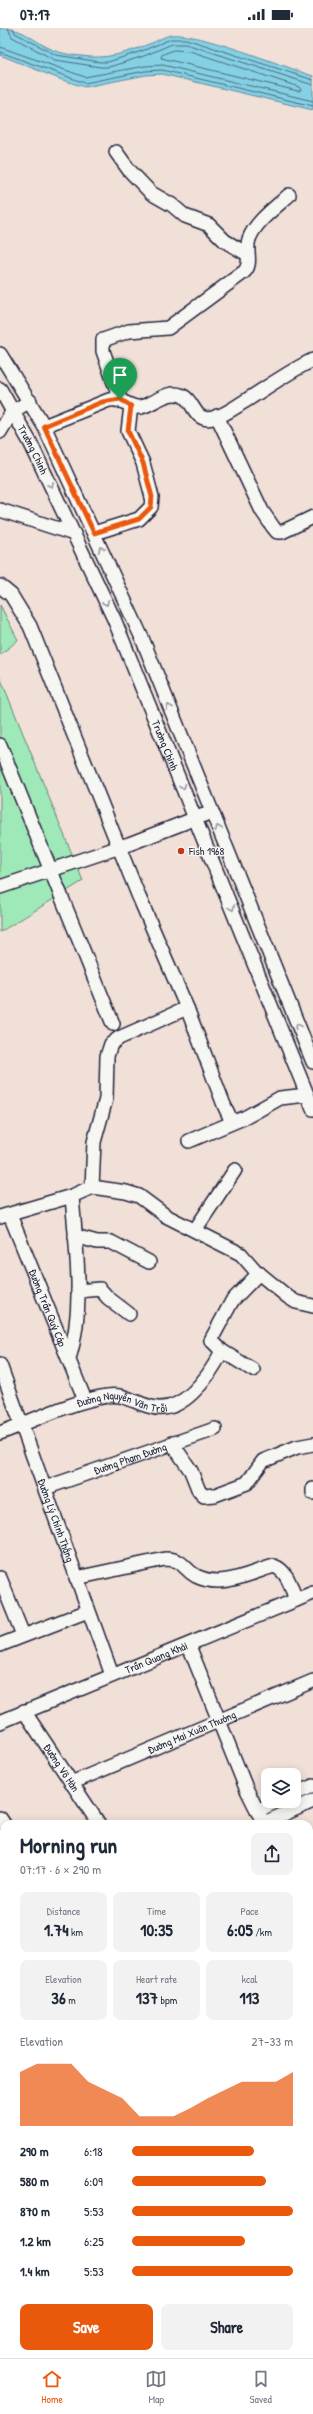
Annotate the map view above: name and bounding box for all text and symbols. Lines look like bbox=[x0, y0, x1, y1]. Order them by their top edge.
text: 07:17 bbox=[20, 4, 51, 25]
pin bbox=[103, 358, 137, 399]
icon: arrive bbox=[109, 364, 131, 386]
street label: Trường Chinh bbox=[15, 422, 51, 477]
one-way arrow bbox=[46, 481, 54, 489]
one-way arrow bbox=[98, 546, 106, 554]
one-way arrow bbox=[101, 598, 109, 606]
one-way arrow bbox=[166, 704, 174, 711]
street label: Trường Chinh bbox=[149, 718, 182, 773]
one-way arrow bbox=[179, 784, 187, 791]
one-way arrow bbox=[214, 824, 222, 831]
place label: Fish 1968 bbox=[188, 844, 224, 858]
marker: Fish 1968 bbox=[176, 846, 186, 856]
one-way arrow bbox=[227, 903, 235, 911]
one-way arrow bbox=[295, 1022, 303, 1029]
street label: Đường Trần Quý Cáp bbox=[26, 1267, 70, 1349]
street label: Đường Nguyễn Văn Trỗi bbox=[75, 1388, 168, 1415]
street label: Đường Phạm Đường bbox=[92, 1439, 168, 1478]
street label: Đường Lý Chính Thắng bbox=[35, 1476, 78, 1564]
street label: Trần Quang Khải bbox=[123, 1638, 190, 1677]
street label: Đường Mai Xuân Thưởng bbox=[145, 1707, 238, 1757]
street label: Đường Võ Hàn bbox=[41, 1741, 83, 1794]
map controls bbox=[261, 1768, 301, 1808]
button: layers bbox=[261, 1768, 301, 1808]
text: Morning run bbox=[20, 1830, 117, 1860]
button: share bbox=[251, 1833, 293, 1875]
text: 07:17 · 6 × 290 m bbox=[20, 1860, 101, 1878]
text: Distance bbox=[47, 1904, 80, 1918]
text: Time bbox=[147, 1904, 166, 1918]
text: Pace bbox=[240, 1904, 259, 1918]
text: 1.74 bbox=[44, 1918, 69, 1941]
text: 10:35 bbox=[140, 1918, 173, 1941]
text: 6:05 bbox=[227, 1918, 253, 1941]
text: km bbox=[69, 1925, 83, 1939]
text: /km bbox=[253, 1925, 272, 1939]
text: Elevation bbox=[45, 1972, 82, 1986]
text: Heart rate bbox=[136, 1972, 177, 1986]
text: kcal bbox=[241, 1972, 258, 1986]
text: 36 bbox=[51, 1986, 66, 2009]
text: 137 bbox=[136, 1986, 158, 2009]
text: 113 bbox=[240, 1986, 259, 2009]
text: m bbox=[66, 1993, 76, 2007]
text: bpm bbox=[158, 1993, 177, 2007]
text: Elevation bbox=[20, 2032, 63, 2050]
text: 27–33 m bbox=[252, 2032, 293, 2050]
text: 290 m bbox=[20, 2142, 49, 2160]
text: 6:18 bbox=[84, 2142, 103, 2160]
text: 580 m bbox=[20, 2172, 49, 2190]
text: 6:09 bbox=[84, 2172, 103, 2190]
text: 870 m bbox=[20, 2202, 50, 2220]
text: 5:53 bbox=[84, 2202, 104, 2220]
text: 1.2 km bbox=[20, 2232, 51, 2250]
text: 6:25 bbox=[84, 2232, 104, 2250]
text: 1.4 km bbox=[20, 2262, 50, 2280]
text: 5:53 bbox=[84, 2262, 104, 2280]
button: Save bbox=[20, 2304, 153, 2350]
button: Share bbox=[161, 2304, 293, 2350]
tab: Home bbox=[41, 2368, 63, 2406]
tab: Map bbox=[145, 2368, 167, 2406]
tab: Saved bbox=[249, 2368, 272, 2406]

